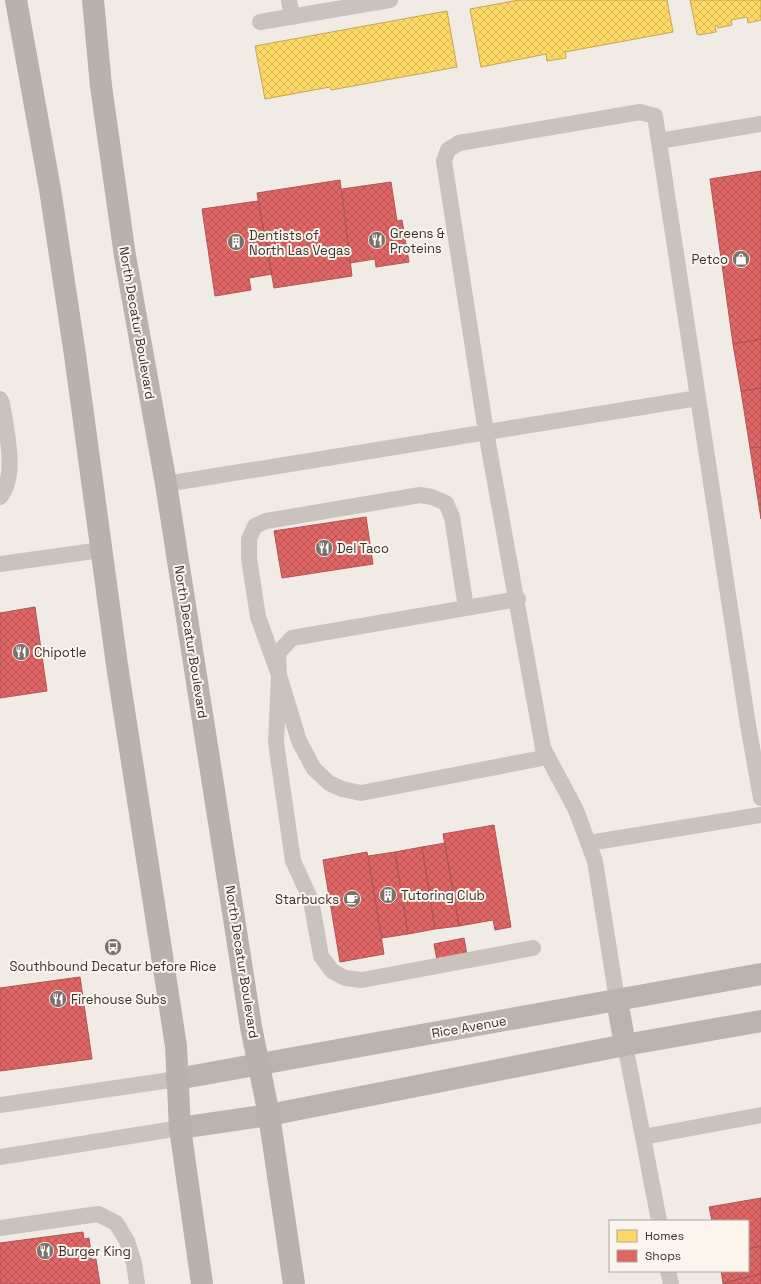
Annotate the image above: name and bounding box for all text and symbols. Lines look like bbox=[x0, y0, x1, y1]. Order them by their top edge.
place label: Greens & Proteins bbox=[390, 225, 445, 257]
place label: Dentists of North Las Vegas bbox=[249, 227, 350, 259]
restaurant icon: Greens & Proteins bbox=[367, 230, 387, 250]
building icon: Dentists of North Las Vegas bbox=[226, 232, 246, 252]
street label: North Decatur Boulevard bbox=[115, 245, 159, 401]
shop icon: Petco bbox=[731, 249, 751, 269]
place label: Petco bbox=[691, 251, 728, 268]
restaurant icon: Del Taco bbox=[314, 538, 334, 558]
place label: Del Taco bbox=[337, 540, 389, 557]
street label: North Decatur Boulevard bbox=[171, 564, 211, 720]
restaurant icon: Chipotle bbox=[11, 642, 31, 662]
place label: Chipotle bbox=[34, 644, 87, 661]
street label: North Decatur Boulevard bbox=[222, 884, 262, 1040]
building icon: Tutoring Club bbox=[378, 885, 398, 905]
place label: Tutoring Club bbox=[401, 887, 485, 904]
cafe icon: Starbucks bbox=[342, 889, 362, 909]
place label: Starbucks bbox=[275, 891, 339, 908]
bus stop icon: Southbound Decatur before Rice bbox=[103, 937, 123, 957]
place label: Southbound Decatur before Rice bbox=[9, 958, 217, 975]
restaurant icon: Firehouse Subs bbox=[48, 989, 68, 1009]
place label: Firehouse Subs bbox=[71, 991, 167, 1008]
street label: Rice Avenue bbox=[430, 1012, 508, 1042]
legend bbox=[609, 1220, 749, 1272]
text: Homes bbox=[645, 1228, 684, 1244]
restaurant icon: Burger King bbox=[35, 1241, 55, 1261]
place label: Burger King bbox=[58, 1243, 131, 1260]
text: Shops bbox=[645, 1248, 681, 1264]

